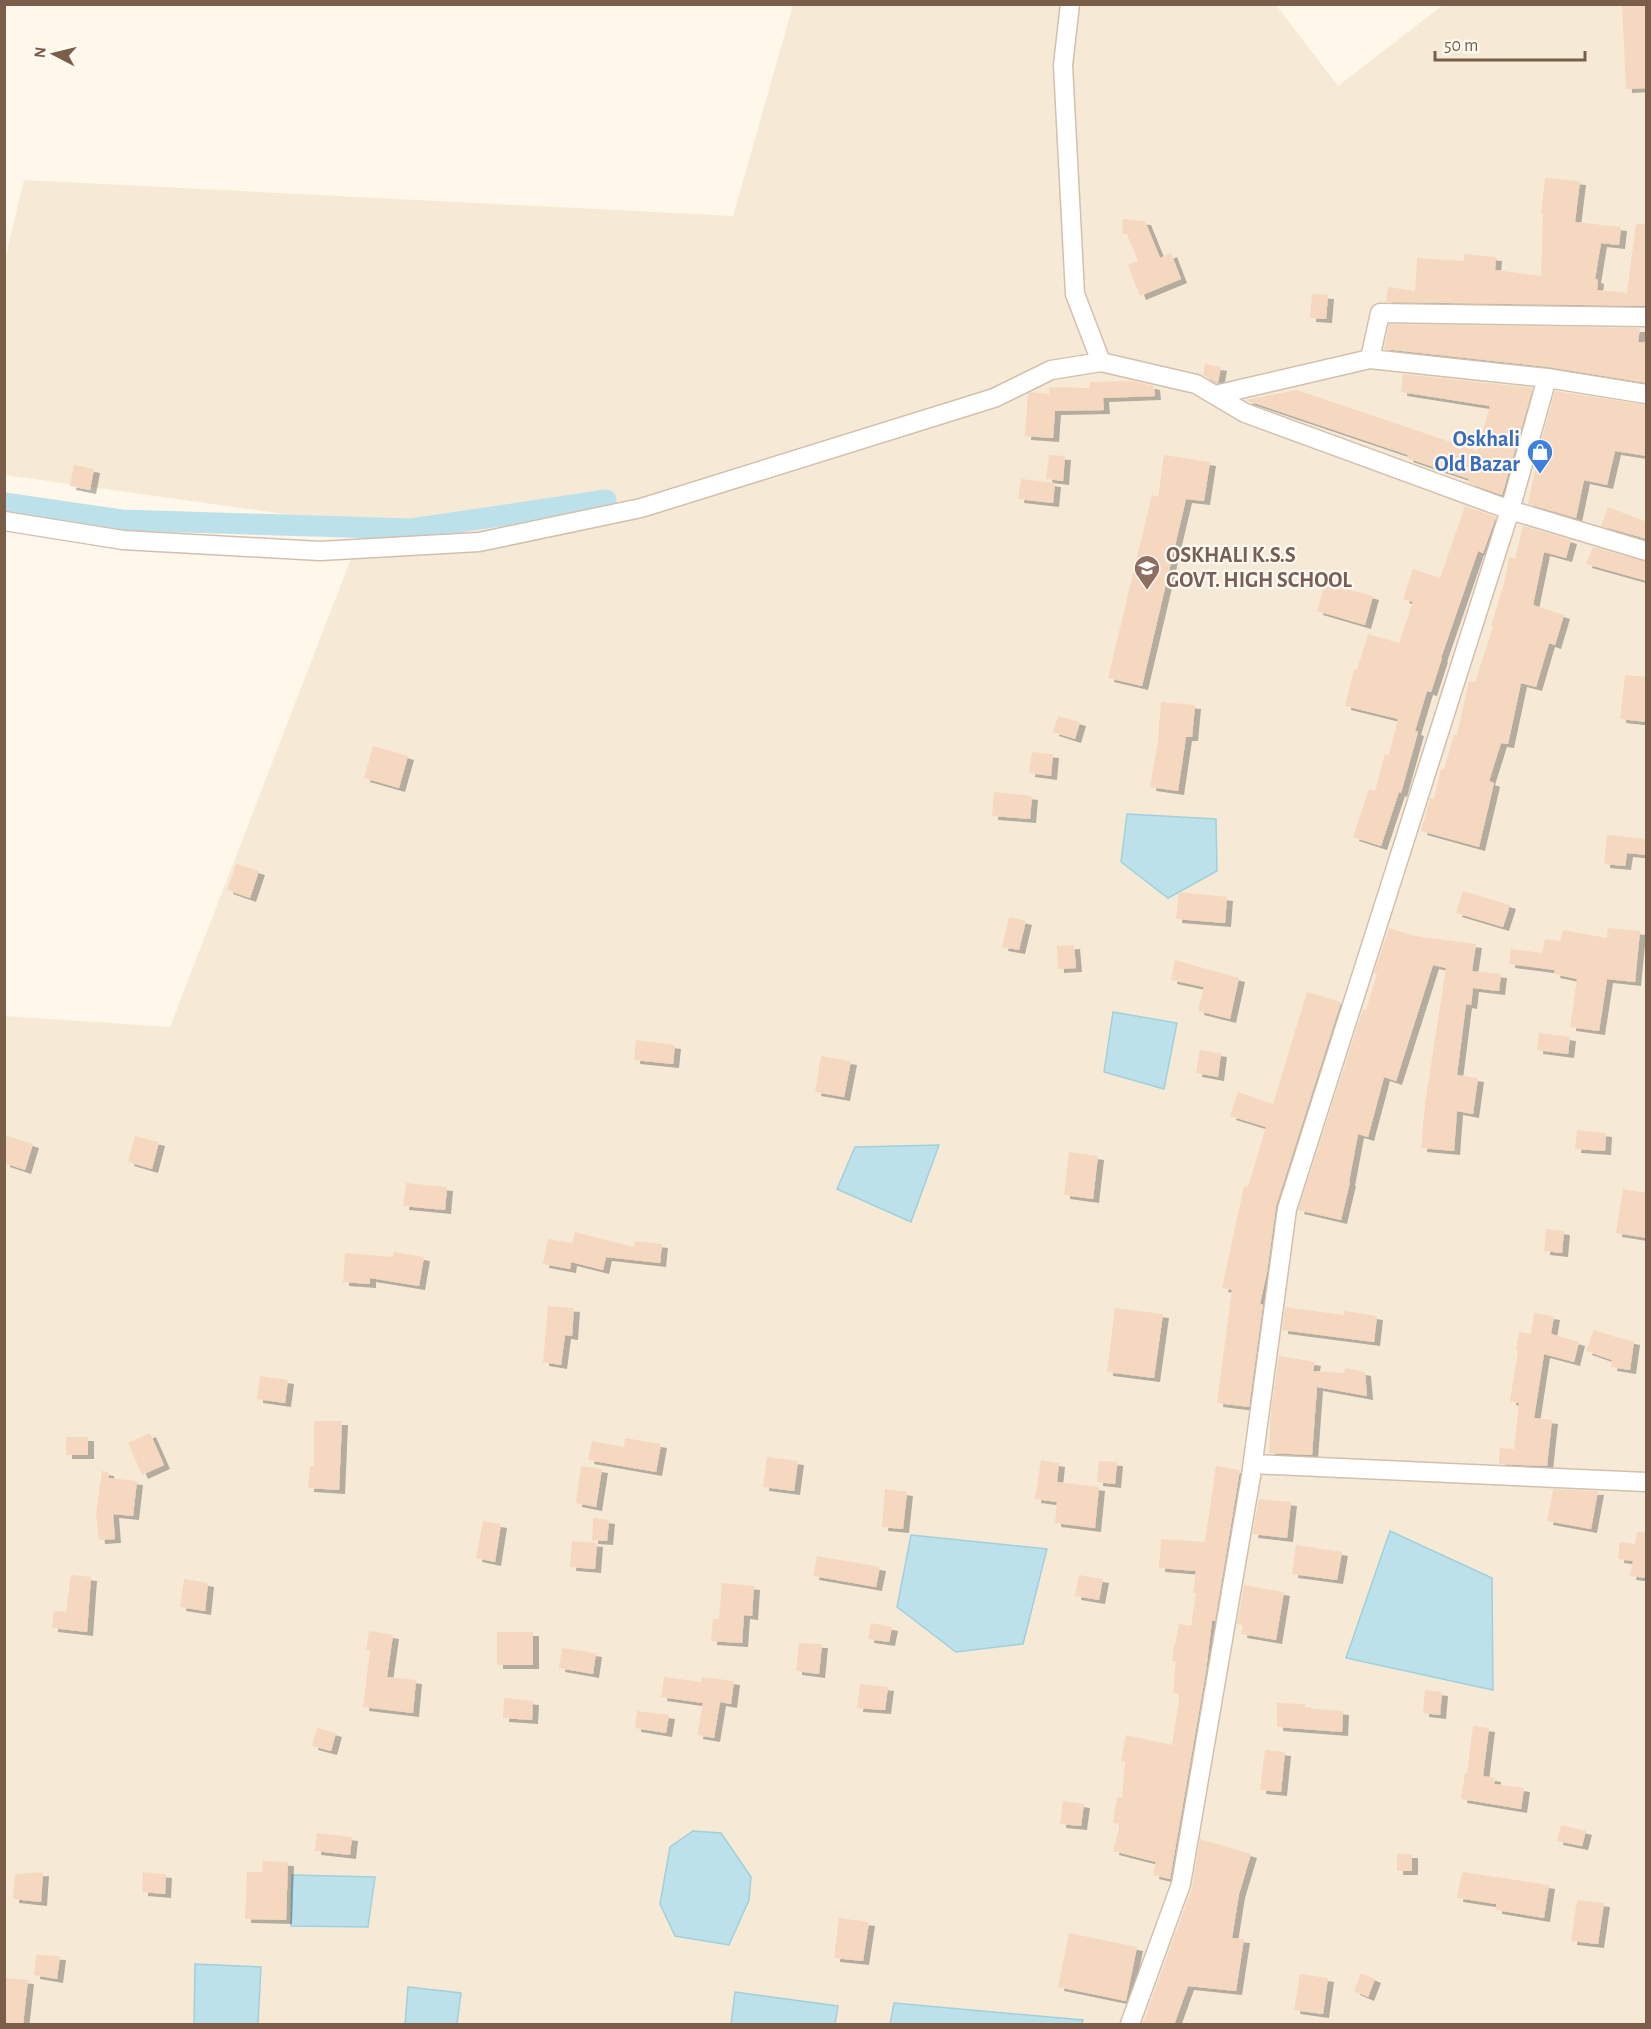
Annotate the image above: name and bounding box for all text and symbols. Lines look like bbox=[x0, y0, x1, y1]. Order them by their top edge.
north arrow bbox=[24, 24, 84, 84]
scale bar bbox=[1435, 24, 1585, 62]
text: 50 m bbox=[1444, 37, 1478, 55]
text: N bbox=[31, 46, 49, 59]
place label: Oskhali Old Bazar bbox=[1434, 428, 1520, 475]
shop icon: Oskhali Old Bazar bbox=[1525, 437, 1555, 475]
place label: OSKHALI K.S.S GOVT. HIGH SCHOOL bbox=[1166, 544, 1352, 591]
school or university icon: OSKHALI K.S.S GOVT. HIGH SCHOOL bbox=[1132, 553, 1162, 591]

